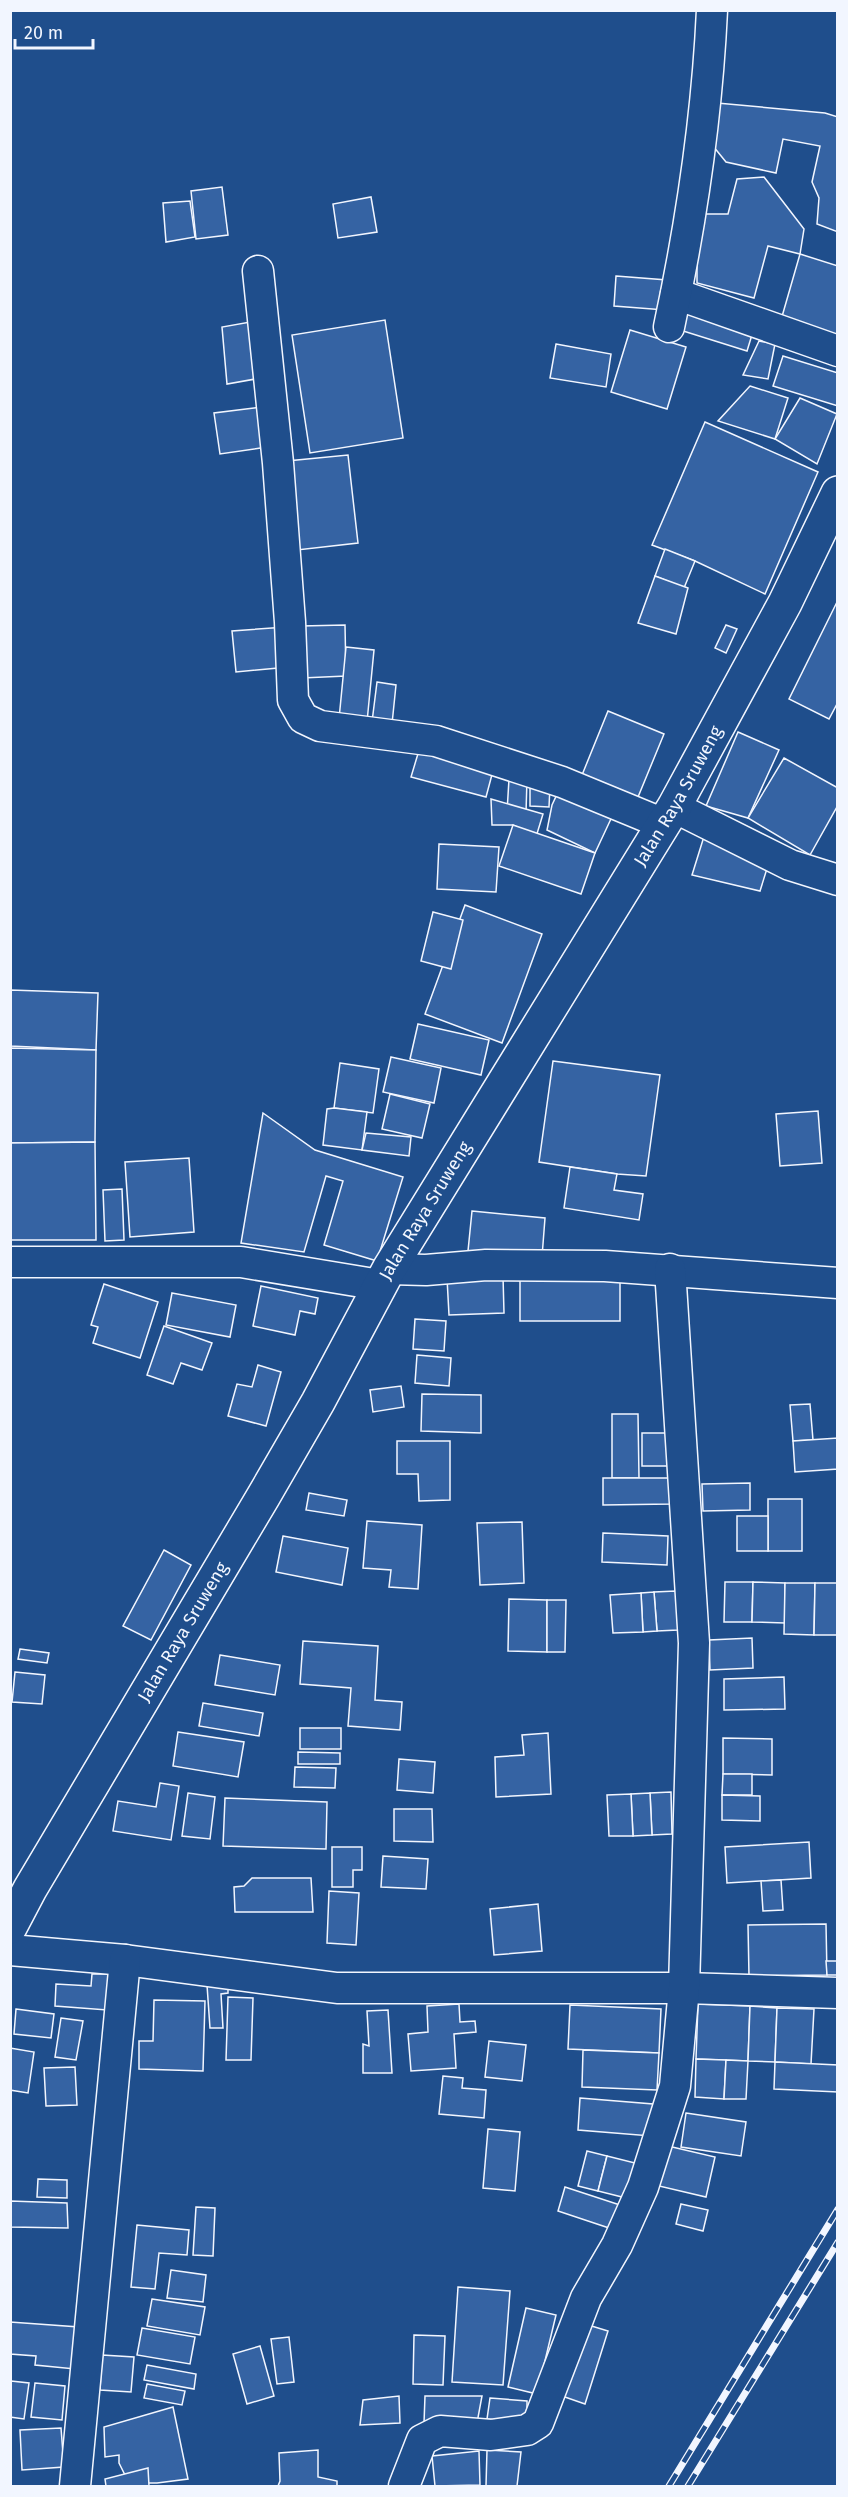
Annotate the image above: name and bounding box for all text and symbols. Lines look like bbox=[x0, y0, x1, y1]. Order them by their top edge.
scale bar bbox=[15, 12, 93, 50]
text: 20 m bbox=[24, 22, 63, 44]
street label: Jalan Raya Sruweng bbox=[629, 721, 727, 870]
street label: Jalan Raya Sruweng bbox=[374, 1137, 476, 1284]
street label: Jalan Raya Sruweng bbox=[133, 1558, 233, 1706]

